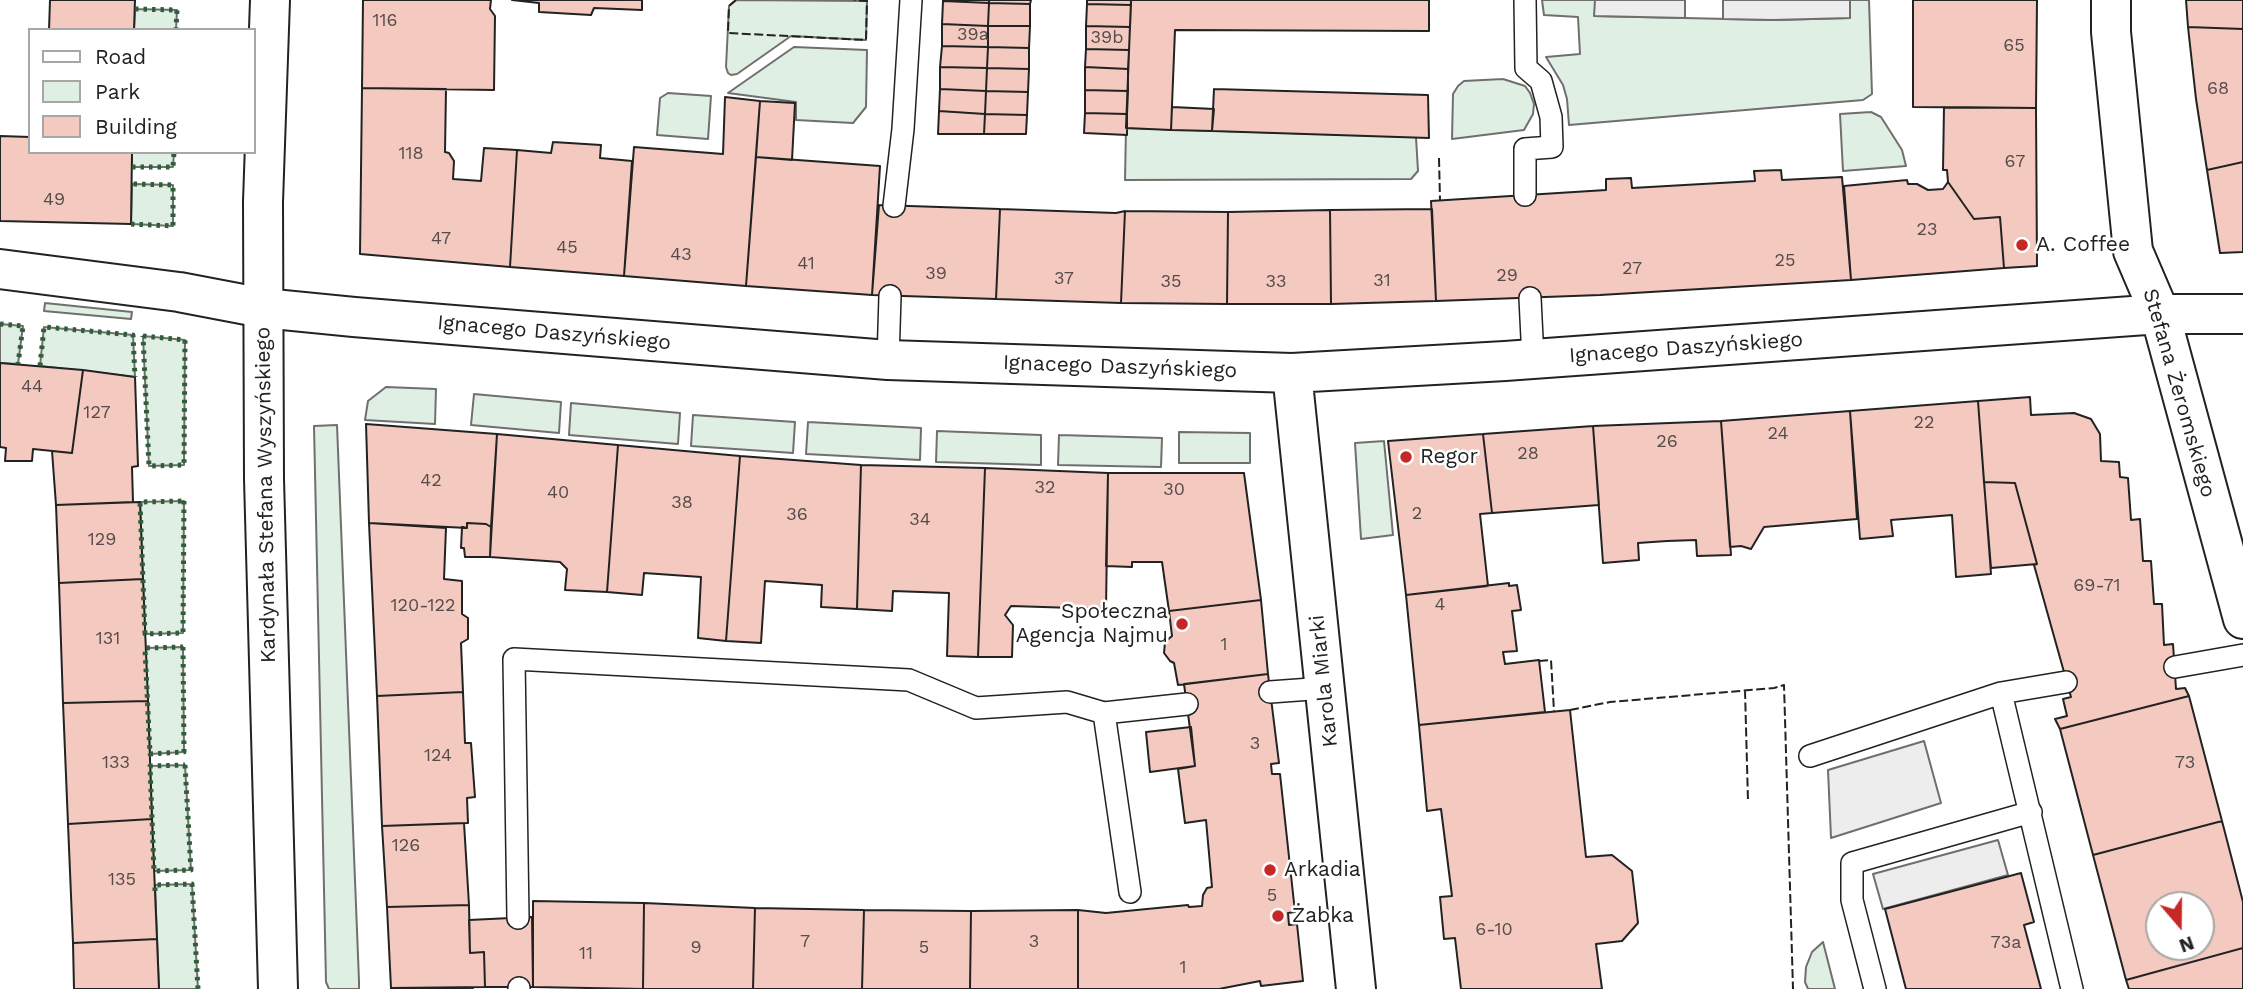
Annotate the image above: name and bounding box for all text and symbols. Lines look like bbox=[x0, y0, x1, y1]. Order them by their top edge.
house number: 116 bbox=[373, 10, 397, 32]
house number: 39a bbox=[957, 24, 989, 46]
house number: 39b bbox=[1091, 27, 1123, 49]
legend bbox=[28, 28, 256, 154]
house number: 65 bbox=[2003, 35, 2025, 57]
text: Road bbox=[95, 44, 146, 69]
house number: 68 bbox=[2207, 78, 2229, 100]
text: Park bbox=[95, 79, 140, 104]
text: Building bbox=[95, 114, 177, 139]
house number: 118 bbox=[398, 143, 424, 165]
house number: 67 bbox=[2005, 151, 2025, 173]
house number: 49 bbox=[43, 189, 65, 211]
house number: 23 bbox=[1917, 219, 1937, 241]
house number: 47 bbox=[431, 228, 451, 250]
place label: A. Coffee bbox=[2036, 232, 2130, 258]
house number: 45 bbox=[556, 237, 578, 259]
marker: A. Coffee bbox=[2014, 237, 2030, 253]
house number: 43 bbox=[670, 244, 692, 266]
house number: 25 bbox=[1775, 250, 1795, 272]
house number: 41 bbox=[797, 253, 815, 275]
house number: 27 bbox=[1622, 258, 1642, 280]
house number: 39 bbox=[925, 263, 947, 285]
house number: 29 bbox=[1496, 265, 1518, 287]
house number: 37 bbox=[1054, 268, 1074, 290]
house number: 31 bbox=[1373, 270, 1391, 292]
house number: 35 bbox=[1161, 271, 1181, 293]
house number: 33 bbox=[1266, 271, 1286, 293]
street label: Stefana Żeromskiego bbox=[2137, 286, 2221, 500]
street label: Ignacego Daszyńskiego bbox=[436, 310, 672, 356]
street label: Kardynała Stefana Wyszyńskiego bbox=[250, 327, 282, 663]
street label: Ignacego Daszyńskiego bbox=[1568, 327, 1804, 369]
street label: Ignacego Daszyńskiego bbox=[1002, 350, 1238, 384]
house number: 44 bbox=[21, 376, 43, 398]
house number: 127 bbox=[83, 402, 111, 424]
house number: 22 bbox=[1914, 412, 1934, 434]
house number: 24 bbox=[1768, 423, 1788, 445]
house number: 26 bbox=[1656, 431, 1678, 453]
house number: 28 bbox=[1517, 443, 1539, 465]
place label: Regor bbox=[1420, 444, 1478, 470]
marker: Regor bbox=[1398, 449, 1414, 465]
house number: 42 bbox=[420, 470, 442, 492]
house number: 32 bbox=[1035, 477, 1055, 499]
house number: 30 bbox=[1163, 479, 1185, 501]
house number: 40 bbox=[547, 482, 569, 504]
house number: 38 bbox=[671, 492, 693, 514]
house number: 2 bbox=[1412, 503, 1422, 525]
house number: 36 bbox=[786, 504, 808, 526]
house number: 34 bbox=[909, 509, 931, 531]
house number: 129 bbox=[88, 529, 116, 551]
house number: 69-71 bbox=[2073, 575, 2121, 597]
house number: 4 bbox=[1435, 594, 1445, 616]
house number: 120-122 bbox=[390, 595, 456, 617]
place label: Społeczna Agencja Najmu bbox=[1016, 599, 1168, 649]
street label: Karola Miarki bbox=[1305, 613, 1343, 749]
marker: Społeczna Agencja Najmu bbox=[1174, 616, 1190, 632]
house number: 131 bbox=[96, 628, 120, 650]
house number: 1 bbox=[1220, 634, 1228, 656]
house number: 3 bbox=[1250, 733, 1260, 755]
house number: 124 bbox=[424, 745, 452, 767]
house number: 133 bbox=[102, 752, 130, 774]
house number: 73 bbox=[2175, 752, 2195, 774]
house number: 126 bbox=[392, 835, 420, 857]
place label: Arkadia bbox=[1284, 857, 1361, 883]
marker: Arkadia bbox=[1262, 862, 1278, 878]
house number: 135 bbox=[108, 869, 136, 891]
house number: 5 bbox=[1267, 885, 1277, 907]
north arrow bbox=[2145, 891, 2215, 961]
place label: Żabka bbox=[1292, 903, 1354, 929]
marker: Żabka bbox=[1270, 908, 1286, 924]
house number: 6-10 bbox=[1475, 919, 1513, 941]
house number: 7 bbox=[800, 931, 810, 953]
house number: 3 bbox=[1029, 931, 1039, 953]
text: N bbox=[2176, 931, 2197, 958]
house number: 73a bbox=[1991, 932, 2021, 954]
house number: 9 bbox=[690, 937, 702, 959]
house number: 5 bbox=[919, 937, 929, 959]
house number: 11 bbox=[579, 943, 593, 965]
house number: 1 bbox=[1179, 957, 1187, 979]

